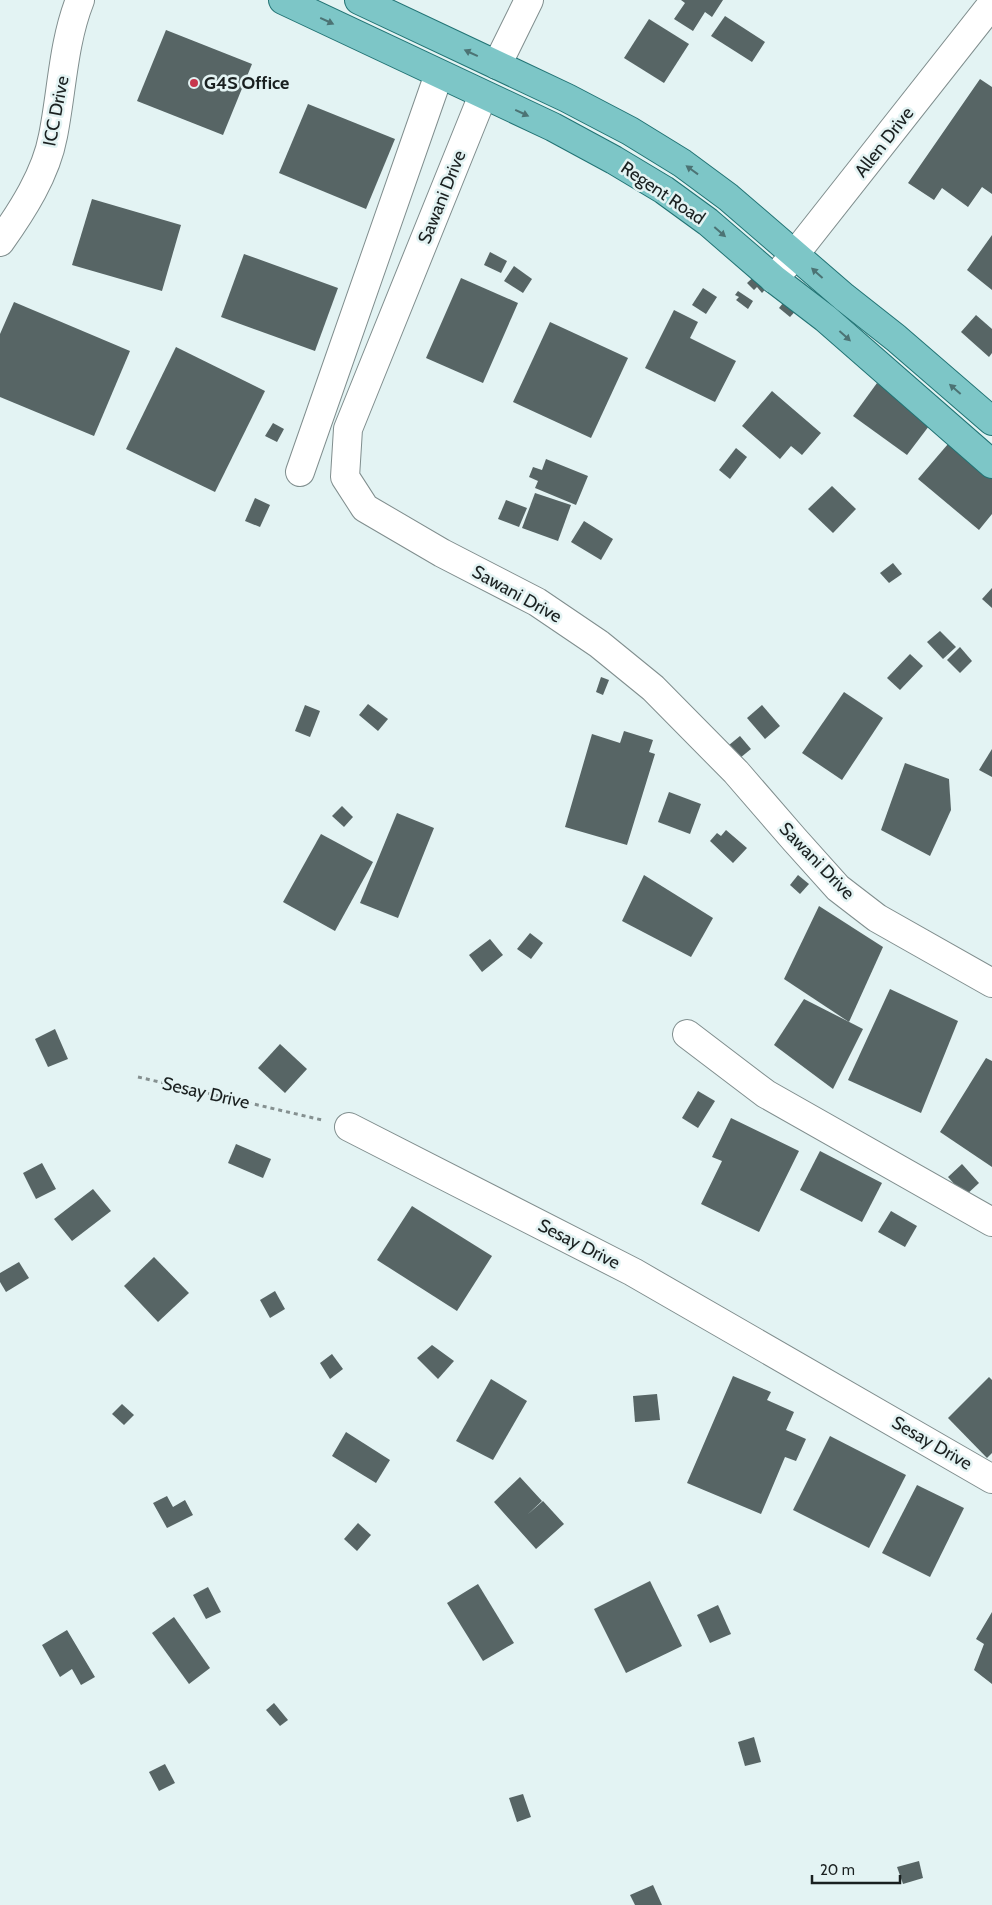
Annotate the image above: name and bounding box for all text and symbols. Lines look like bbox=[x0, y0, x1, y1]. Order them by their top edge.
one-way arrow bbox=[320, 17, 334, 25]
one-way arrow bbox=[464, 49, 478, 57]
place label: G4S Office bbox=[204, 72, 289, 94]
street label: ICC Drive bbox=[38, 74, 74, 148]
marker: G4S Office bbox=[188, 77, 200, 89]
street label: Allen Drive bbox=[850, 102, 918, 182]
one-way arrow bbox=[514, 108, 529, 117]
street label: Sawani Drive bbox=[413, 147, 471, 247]
street label: Regent Road bbox=[617, 157, 709, 229]
one-way arrow bbox=[685, 165, 699, 175]
one-way arrow bbox=[713, 227, 726, 238]
one-way arrow bbox=[812, 267, 824, 279]
one-way arrow bbox=[839, 330, 851, 342]
one-way arrow bbox=[950, 383, 962, 395]
street label: Sawani Drive bbox=[468, 560, 566, 628]
street label: Sawani Drive bbox=[775, 818, 859, 904]
street label: Sesay Drive bbox=[160, 1072, 252, 1114]
street label: Sesay Drive bbox=[534, 1214, 624, 1274]
street label: Sesay Drive bbox=[888, 1411, 976, 1475]
scale bar bbox=[812, 1852, 900, 1884]
text: 20 m bbox=[820, 1861, 855, 1879]

